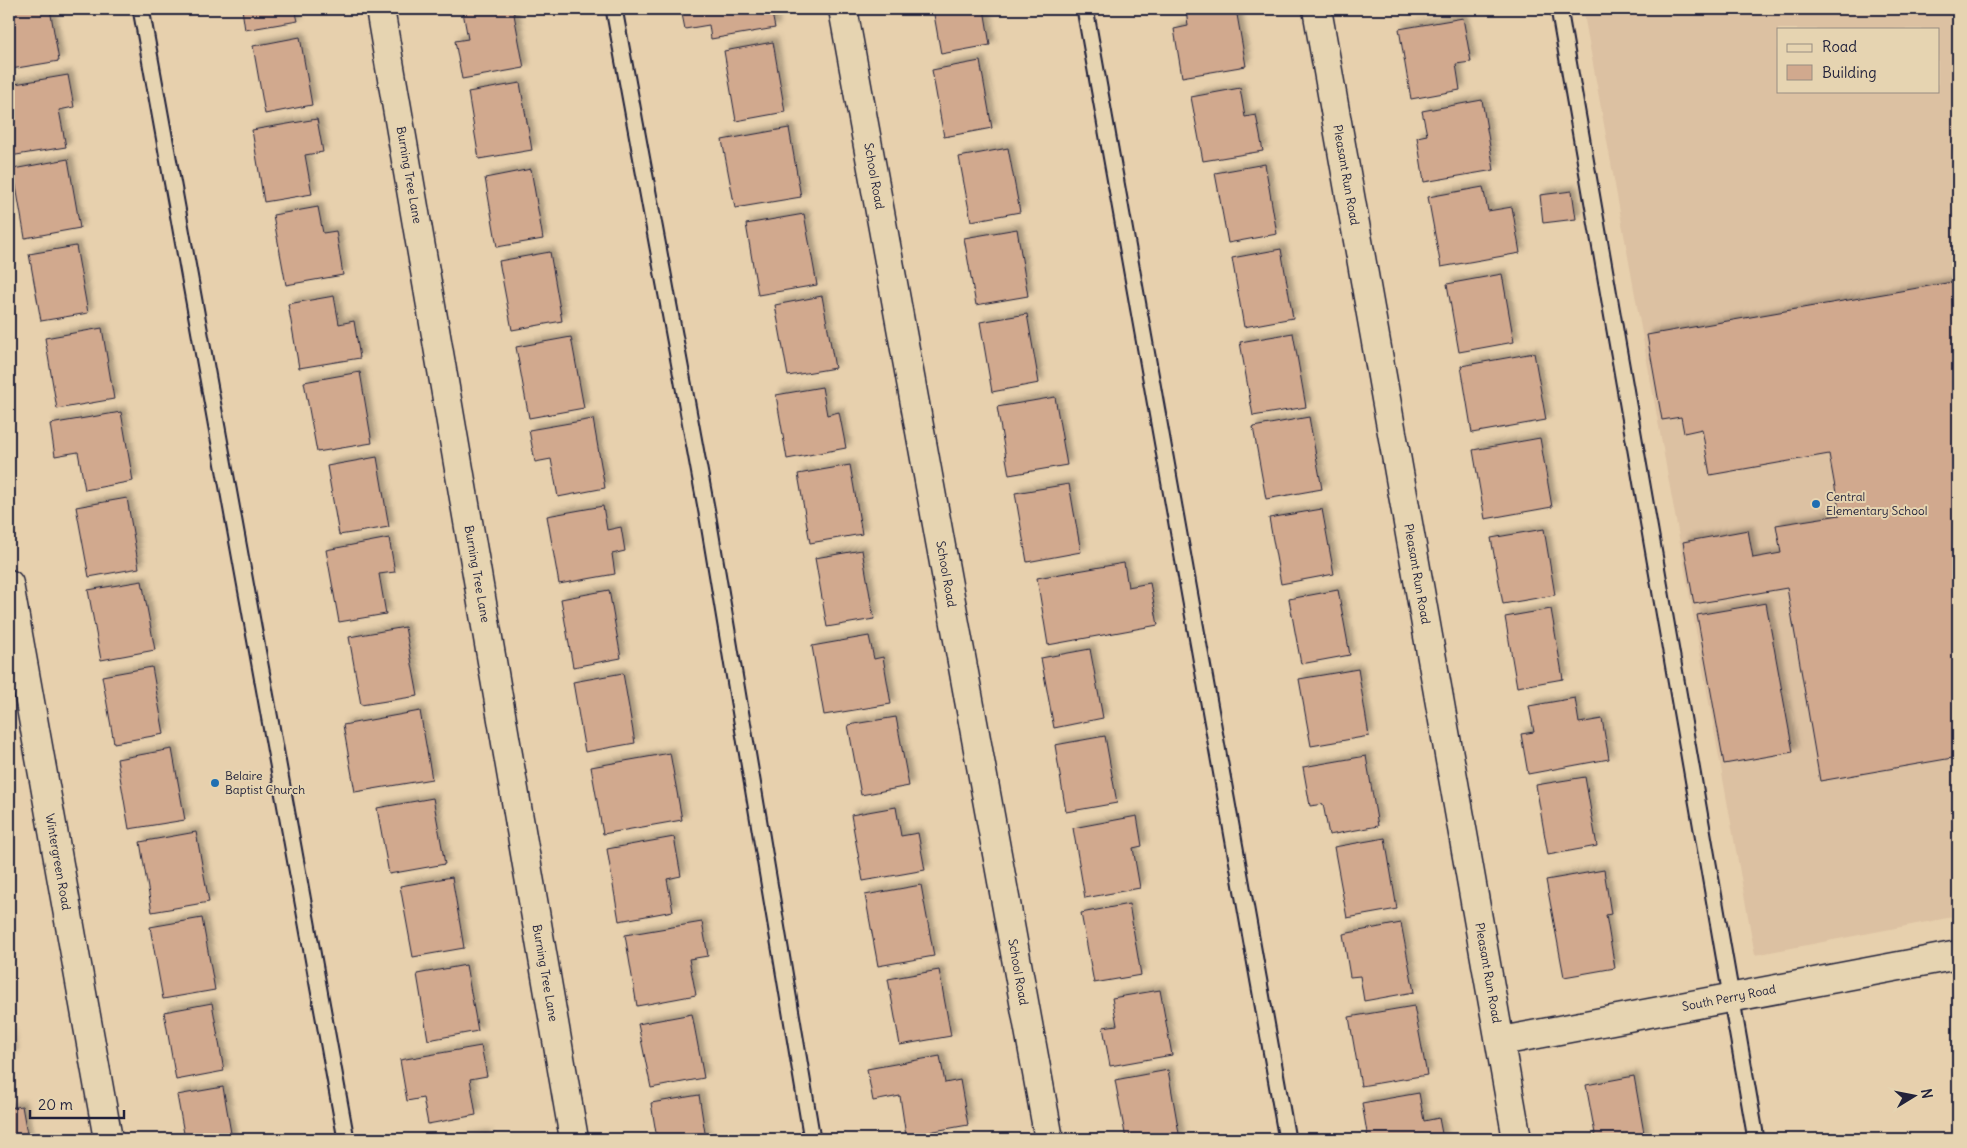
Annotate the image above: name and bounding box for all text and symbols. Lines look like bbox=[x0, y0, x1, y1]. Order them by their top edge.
legend bbox=[1777, 28, 1940, 92]
text: Road bbox=[1822, 37, 1857, 56]
text: Building bbox=[1822, 63, 1877, 82]
street label: Pleasant Run Road bbox=[1330, 123, 1363, 226]
street label: Burning Tree Lane bbox=[394, 125, 425, 225]
street label: School Road bbox=[861, 142, 888, 210]
place label: Central Elementary School bbox=[1826, 489, 1927, 518]
marker: Central Elementary School bbox=[1810, 498, 1822, 510]
street label: Pleasant Run Road bbox=[1401, 522, 1434, 625]
street label: Burning Tree Lane bbox=[462, 524, 493, 624]
street label: School Road bbox=[933, 540, 960, 608]
place label: Belaire Baptist Church bbox=[225, 768, 305, 797]
marker: Belaire Baptist Church bbox=[209, 777, 221, 789]
street label: Wintergreen Road bbox=[43, 813, 74, 911]
street label: Pleasant Run Road bbox=[1472, 921, 1505, 1024]
street label: Burning Tree Lane bbox=[530, 923, 561, 1023]
street label: School Road bbox=[1005, 938, 1032, 1006]
street label: South Perry Road bbox=[1681, 981, 1777, 1014]
north arrow bbox=[1890, 1070, 1940, 1120]
text: N bbox=[1917, 1087, 1937, 1100]
scale bar bbox=[30, 1088, 124, 1120]
text: 20 m bbox=[38, 1095, 73, 1114]

